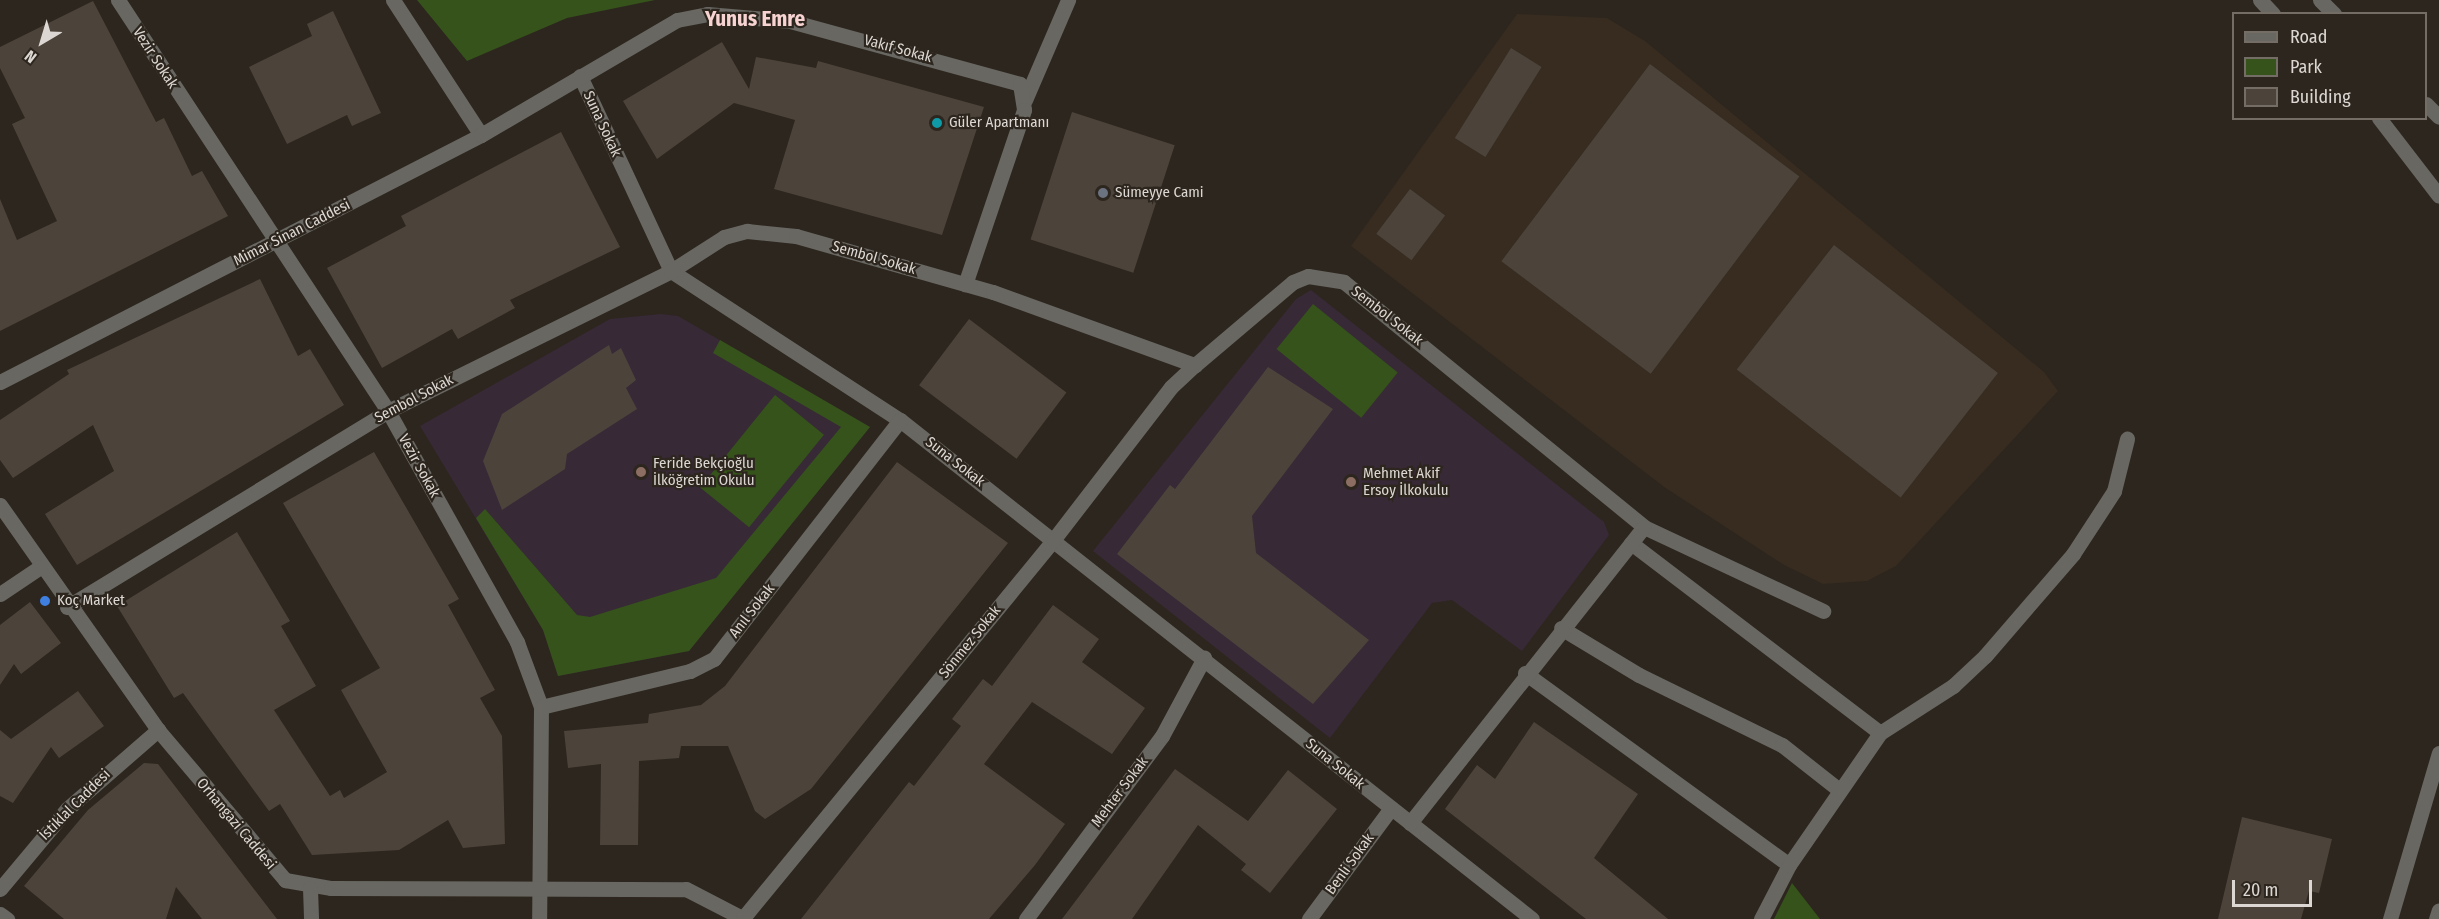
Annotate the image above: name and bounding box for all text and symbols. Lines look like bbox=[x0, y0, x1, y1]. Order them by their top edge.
district label: Yunus Emre bbox=[705, 6, 805, 32]
north arrow bbox=[12, 12, 72, 72]
legend bbox=[2232, 12, 2427, 120]
street label: Vezir Sokak bbox=[129, 24, 181, 92]
text: Road bbox=[2290, 26, 2327, 48]
street label: Vakıf Sokak bbox=[862, 31, 934, 67]
text: N bbox=[21, 46, 40, 67]
text: Park bbox=[2290, 56, 2322, 78]
text: Building bbox=[2290, 86, 2351, 108]
street label: Suna Sokak bbox=[579, 88, 625, 160]
place label: Güler Apartmanı bbox=[949, 114, 1049, 132]
marker: Güler Apartmanı bbox=[930, 116, 944, 130]
place label: Sümeyye Cami bbox=[1115, 184, 1204, 202]
marker: Sümeyye Cami bbox=[1096, 186, 1110, 200]
street label: Mimar Sinan Caddesi bbox=[231, 196, 353, 270]
street label: Sembol Sokak bbox=[830, 237, 918, 279]
street label: Sembol Sokak bbox=[1348, 282, 1426, 350]
street label: Sembol Sokak bbox=[372, 371, 456, 427]
street label: Vezir Sokak bbox=[394, 431, 444, 501]
street label: Suna Sokak bbox=[922, 433, 988, 491]
place label: Feride Bekçioğlu İlköğretim Okulu bbox=[653, 454, 755, 489]
place label: Mehmet Akif Ersoy İlkokulu bbox=[1363, 464, 1449, 499]
marker: Feride Bekçioğlu İlköğretim Okulu bbox=[634, 465, 648, 479]
marker: Mehmet Akif Ersoy İlkokulu bbox=[1344, 475, 1358, 489]
street label: Anıl Sokak bbox=[725, 580, 779, 642]
place label: Koç Market bbox=[57, 592, 125, 610]
marker: Koç Market bbox=[38, 594, 52, 608]
street label: Sönmez Sokak bbox=[935, 602, 1005, 682]
street label: Suna Sokak bbox=[1302, 735, 1368, 793]
street label: Mehter Sokak bbox=[1088, 753, 1152, 831]
street label: İstiklal Caddesi bbox=[36, 766, 114, 844]
street label: Orhangazi Caddesi bbox=[193, 775, 279, 873]
street label: Benli Sokak bbox=[1322, 830, 1378, 898]
scale bar bbox=[2235, 868, 2314, 906]
text: 20 m bbox=[2243, 879, 2278, 901]

